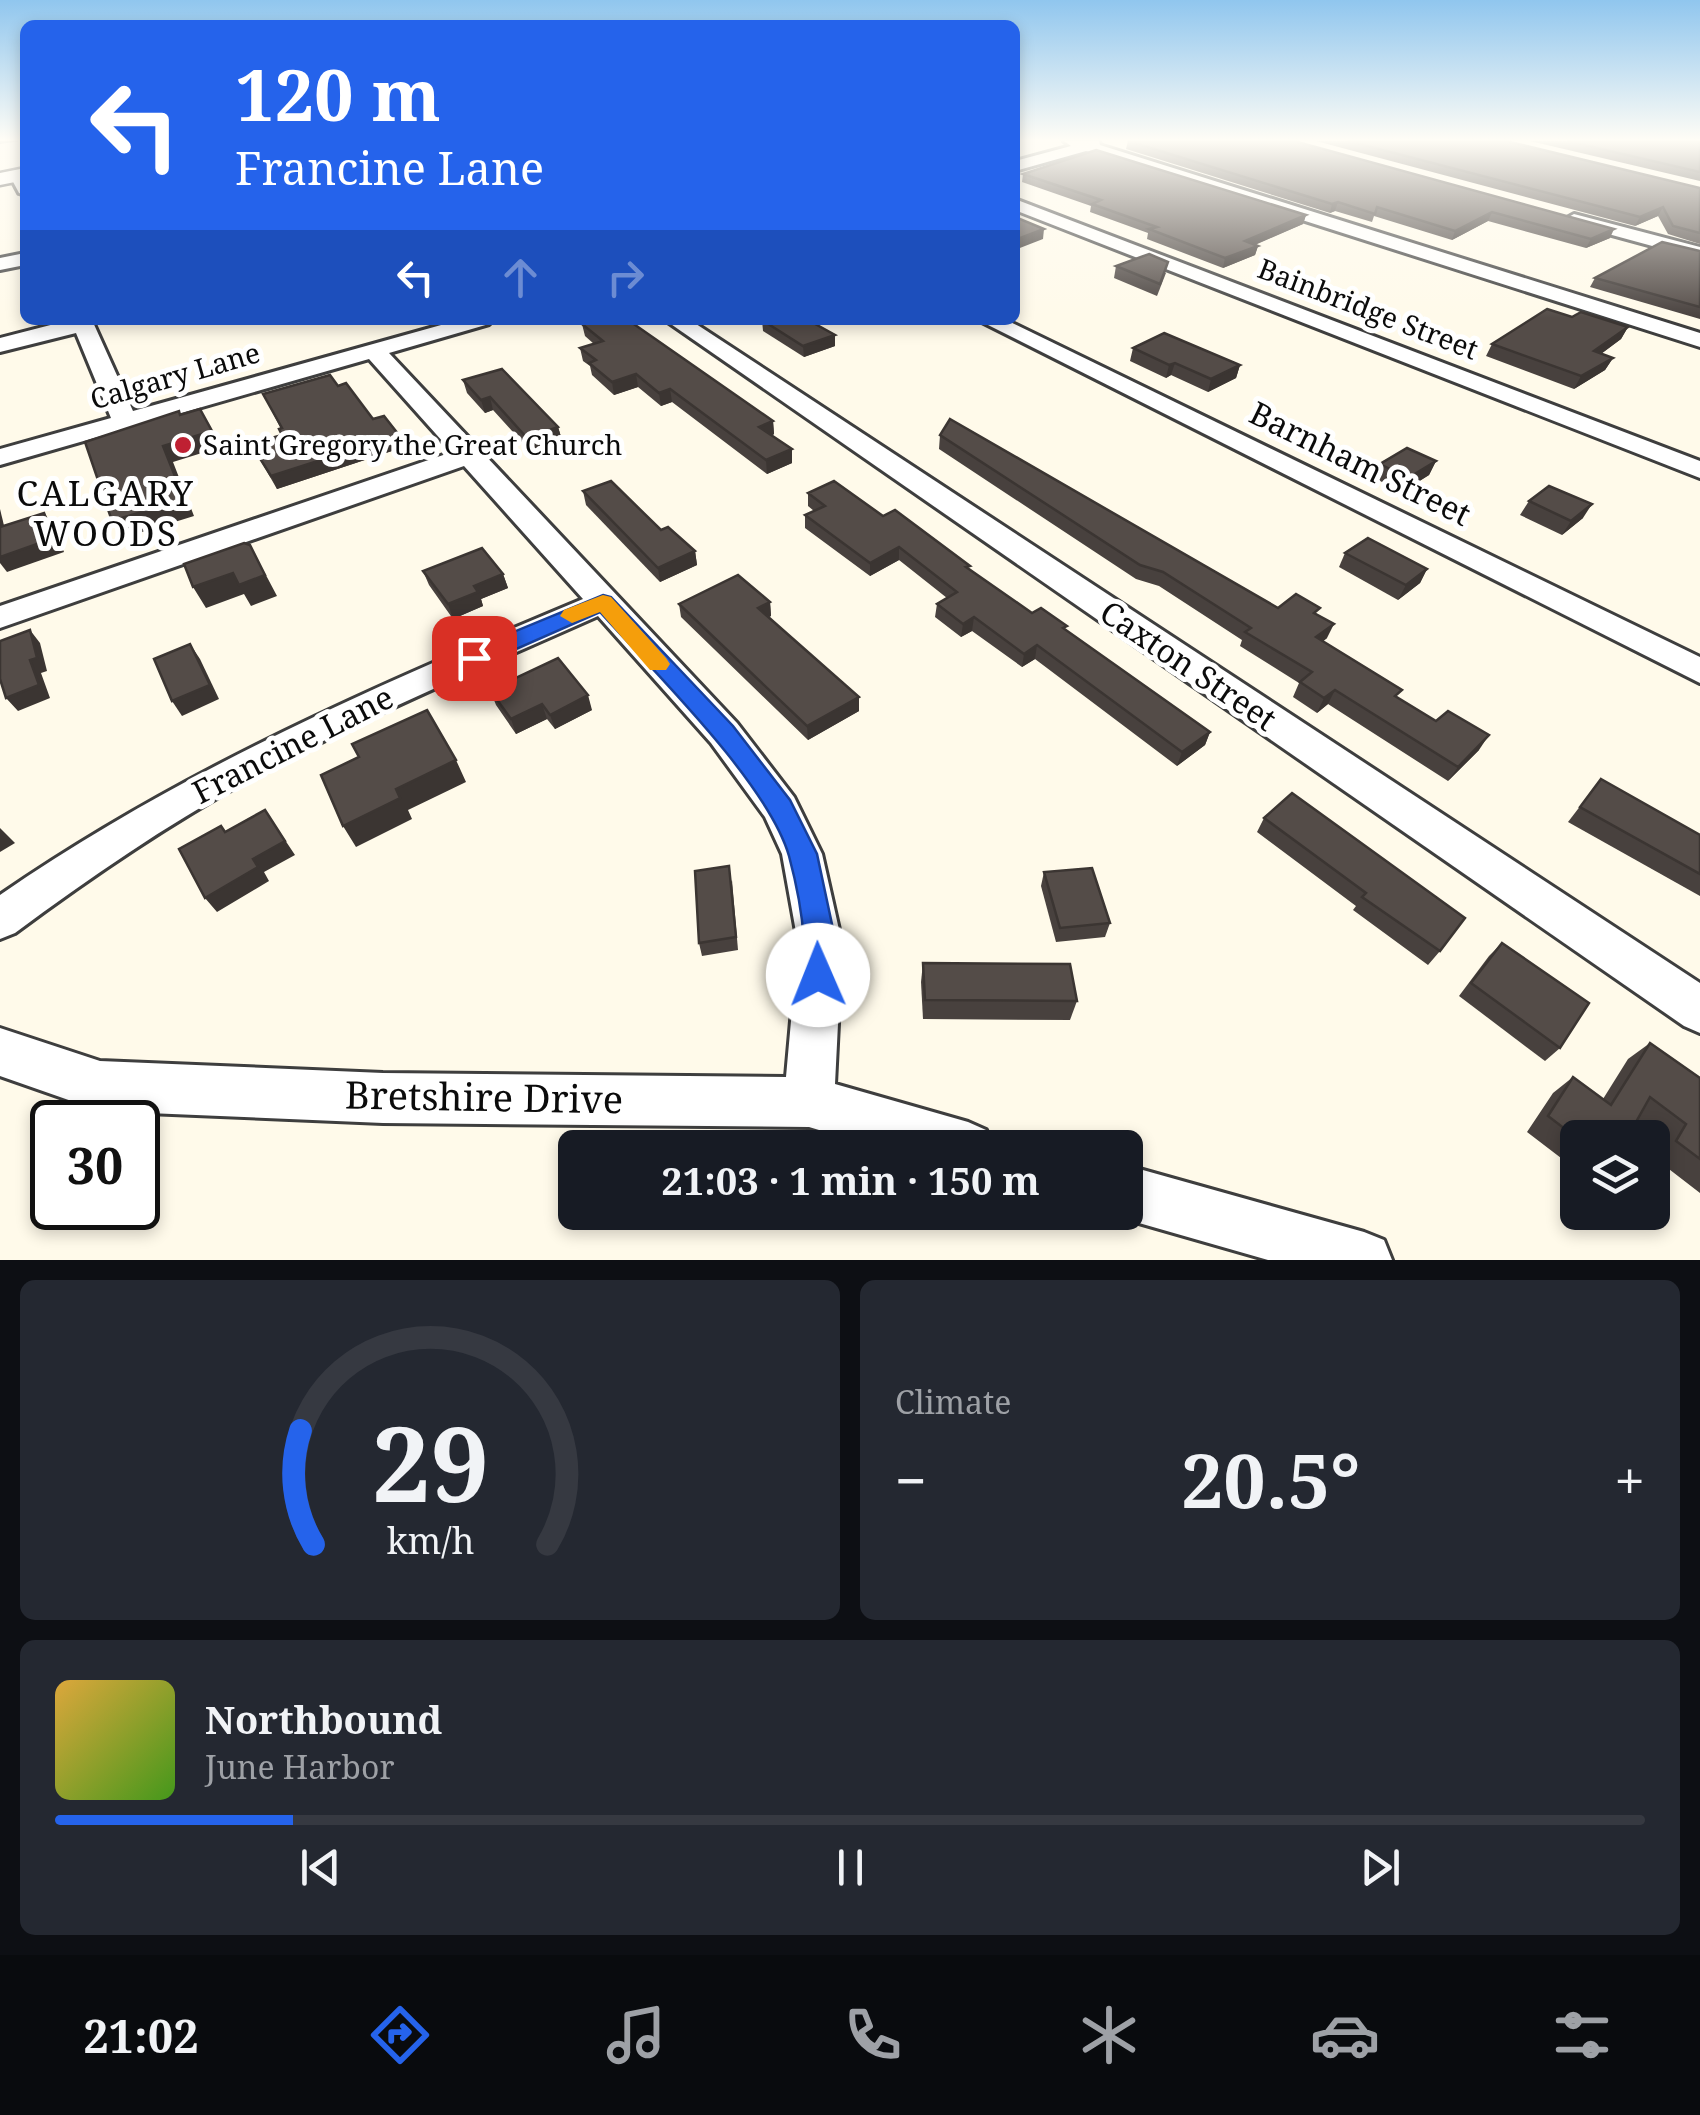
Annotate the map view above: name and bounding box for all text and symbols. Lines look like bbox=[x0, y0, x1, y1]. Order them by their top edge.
text: 120 m bbox=[235, 46, 441, 142]
icon: left bbox=[70, 60, 200, 190]
text: Francine Lane bbox=[235, 137, 544, 198]
street label: Bainbridge Street bbox=[1253, 249, 1484, 368]
icon: left bbox=[388, 250, 443, 305]
icon: ahead bbox=[493, 250, 548, 305]
icon: right bbox=[598, 250, 653, 305]
street label: Calgary Lane bbox=[85, 333, 264, 417]
street label: Barnham Street bbox=[1243, 391, 1478, 535]
place label: Saint Gregory the Great Church bbox=[203, 425, 622, 463]
marker: Saint Gregory the Great Church bbox=[172, 434, 194, 456]
district label: CALGARY WOODS bbox=[17, 469, 195, 556]
street label: Caxton Street bbox=[1092, 590, 1285, 740]
pin bbox=[432, 616, 517, 701]
icon: arrive bbox=[447, 631, 502, 686]
street label: Francine Lane bbox=[185, 675, 400, 813]
position arrow bbox=[766, 923, 870, 1027]
street label: Bretshire Drive bbox=[345, 1068, 623, 1124]
speed limit sign: 30 bbox=[30, 1100, 160, 1230]
map controls bbox=[1560, 1120, 1670, 1230]
button: layers bbox=[1560, 1120, 1670, 1230]
text: 21:03 · 1 min · 150 m bbox=[661, 1154, 1040, 1206]
text: Climate bbox=[895, 1380, 1011, 1423]
text: 29 bbox=[371, 1391, 489, 1532]
text: 20.5° bbox=[1181, 1428, 1360, 1530]
text: − bbox=[895, 1442, 927, 1517]
text: + bbox=[1614, 1442, 1645, 1517]
text: km/h bbox=[386, 1516, 474, 1564]
text: Northbound bbox=[205, 1693, 442, 1745]
text: June Harbor bbox=[205, 1745, 394, 1788]
icon: previous bbox=[293, 1840, 348, 1895]
icon: pause bbox=[823, 1840, 878, 1895]
icon: next bbox=[1353, 1840, 1408, 1895]
icon: directions bbox=[365, 2000, 435, 2070]
icon: music bbox=[601, 2000, 671, 2070]
icon: phone bbox=[838, 2000, 908, 2070]
icon: climate bbox=[1074, 2000, 1144, 2070]
icon: car bbox=[1310, 2000, 1380, 2070]
icon: filters bbox=[1547, 2000, 1617, 2070]
text: 21:02 bbox=[83, 2005, 199, 2066]

